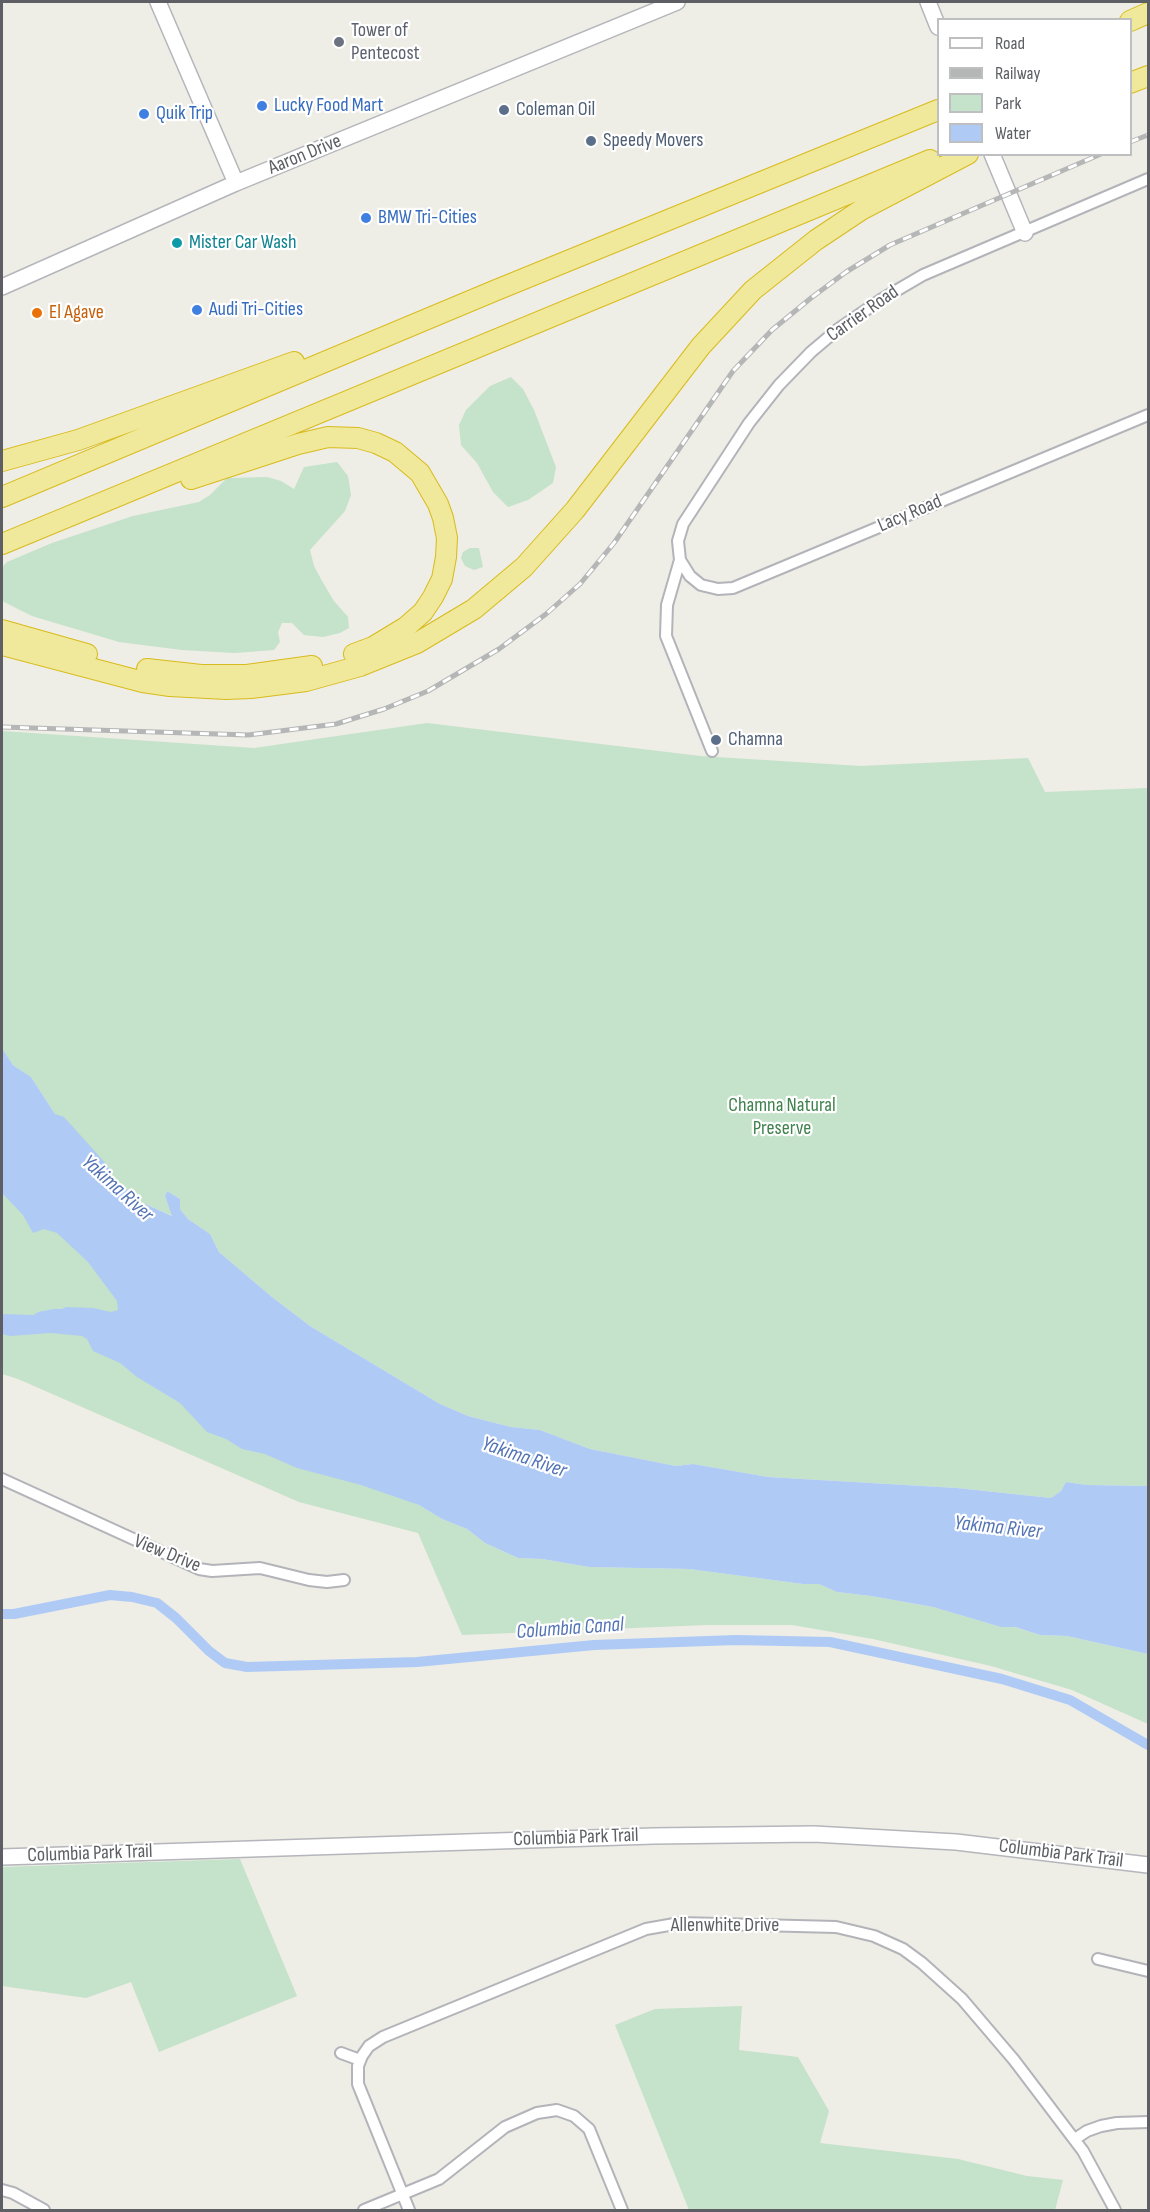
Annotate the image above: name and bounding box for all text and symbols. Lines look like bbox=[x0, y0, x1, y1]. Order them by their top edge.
legend bbox=[937, 18, 1132, 156]
place label: Tower of Pentecost bbox=[351, 19, 420, 66]
text: Road bbox=[995, 33, 1025, 54]
marker: Tower of Pentecost bbox=[332, 35, 346, 49]
text: Railway bbox=[995, 63, 1040, 84]
text: Park bbox=[995, 93, 1021, 114]
place label: Lucky Food Mart bbox=[274, 94, 383, 118]
place label: Coleman Oil bbox=[516, 98, 595, 122]
marker: Lucky Food Mart bbox=[255, 99, 269, 113]
place label: Quik Trip bbox=[156, 102, 213, 126]
marker: Coleman Oil bbox=[497, 103, 511, 117]
marker: Quik Trip bbox=[137, 107, 151, 121]
text: Water bbox=[995, 123, 1031, 144]
street label: Aaron Drive bbox=[265, 129, 345, 181]
place label: Speedy Movers bbox=[603, 129, 703, 153]
marker: Speedy Movers bbox=[584, 134, 598, 148]
place label: BMW Tri-Cities bbox=[378, 206, 477, 230]
marker: BMW Tri-Cities bbox=[359, 211, 373, 225]
place label: Mister Car Wash bbox=[189, 231, 297, 255]
marker: Mister Car Wash bbox=[170, 236, 184, 250]
street label: Carrier Road bbox=[822, 280, 904, 348]
place label: Audi Tri-Cities bbox=[209, 298, 303, 322]
place label: El Agave bbox=[49, 301, 104, 325]
marker: Audi Tri-Cities bbox=[190, 303, 204, 317]
marker: El Agave bbox=[30, 306, 44, 320]
street label: Lacy Road bbox=[874, 490, 946, 538]
place label: Chamna bbox=[728, 728, 783, 752]
marker: Chamna bbox=[709, 733, 723, 747]
park label: Chamna Natural Preserve bbox=[728, 1094, 836, 1141]
water label: Yakima River bbox=[76, 1150, 158, 1228]
water label: Yakima River bbox=[478, 1432, 570, 1484]
water label: Yakima River bbox=[953, 1511, 1043, 1545]
street label: View Drive bbox=[130, 1530, 204, 1578]
water label: Columbia Canal bbox=[515, 1613, 625, 1645]
street label: Columbia Park Trail bbox=[513, 1824, 639, 1852]
street label: Columbia Park Trail bbox=[997, 1834, 1125, 1874]
street label: Columbia Park Trail bbox=[27, 1840, 153, 1868]
street label: Allenwhite Drive bbox=[671, 1914, 779, 1938]

